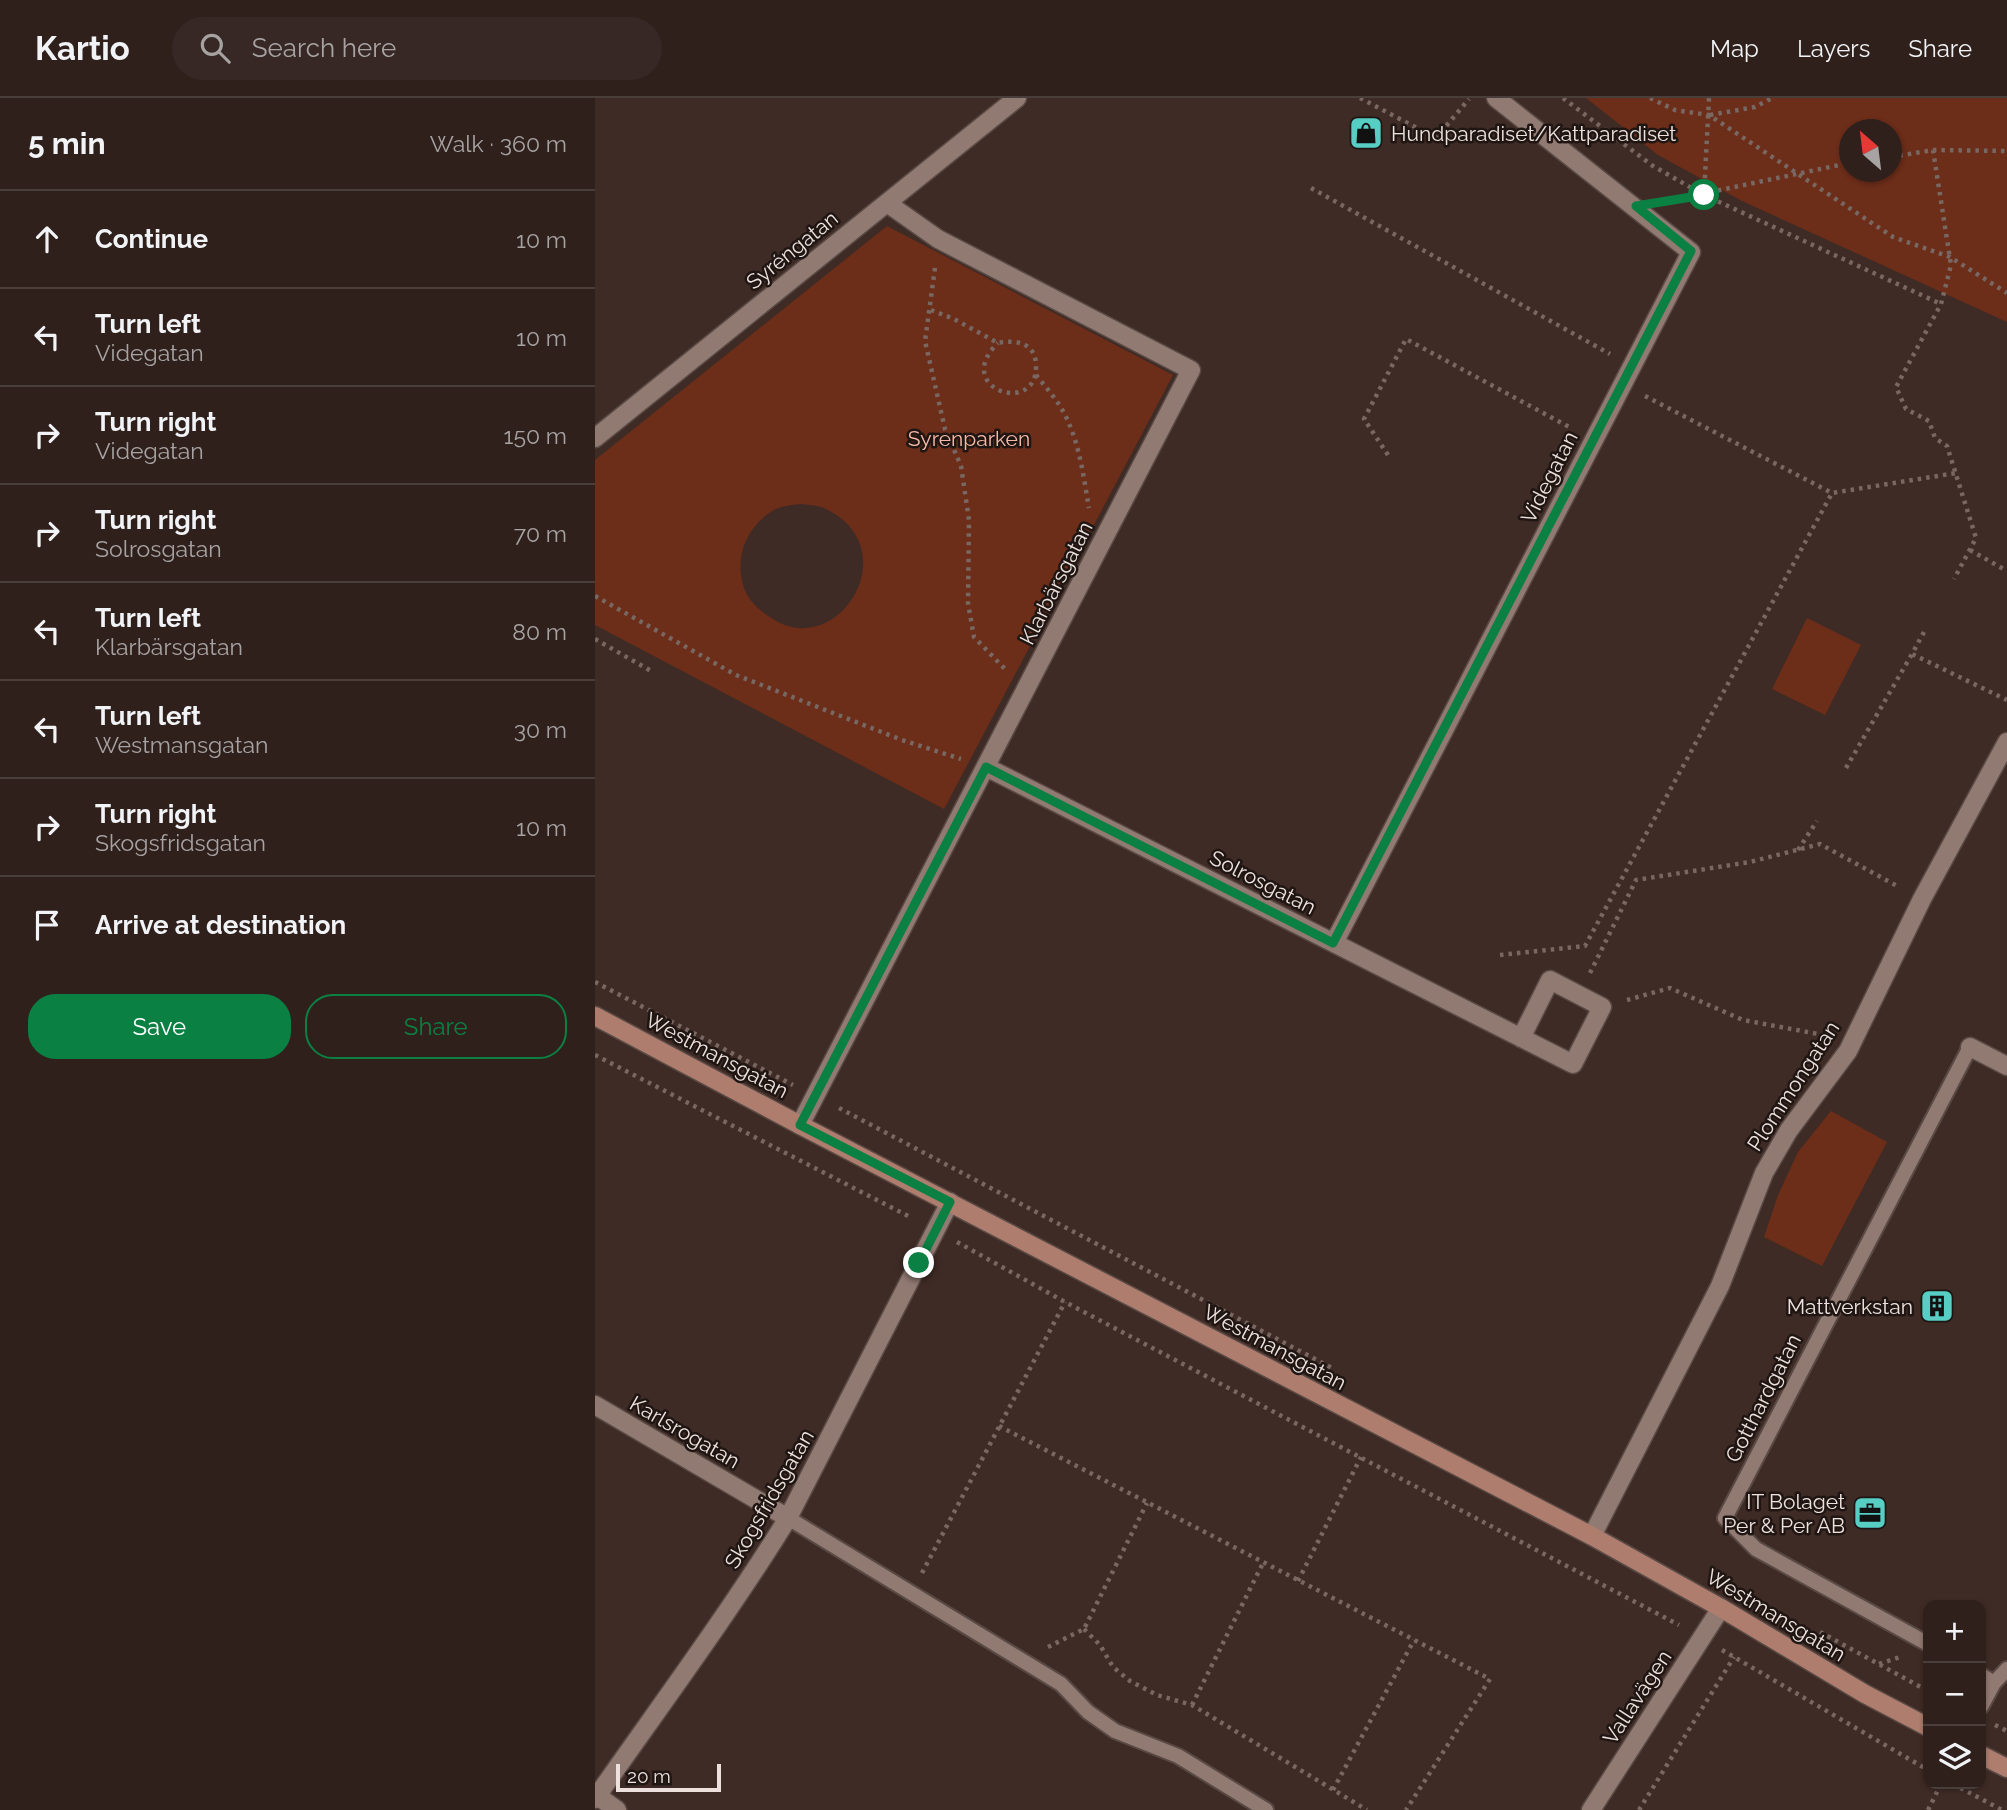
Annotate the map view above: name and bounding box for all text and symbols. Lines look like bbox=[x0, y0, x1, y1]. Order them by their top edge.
search box bbox=[172, 17, 662, 80]
text: Kartio bbox=[35, 29, 130, 68]
icon: search bbox=[196, 29, 234, 67]
text: Search here bbox=[252, 33, 396, 63]
text: Map bbox=[1710, 34, 1759, 63]
text: Layers bbox=[1797, 34, 1870, 63]
text: Share bbox=[1908, 34, 1972, 63]
shop icon: Hundparadiset/Kattparadiset bbox=[1347, 114, 1385, 152]
north arrow bbox=[1839, 119, 1902, 182]
place label: Hundparadiset/Kattparadiset bbox=[1391, 121, 1676, 146]
text: 5 min bbox=[28, 126, 106, 161]
text: Walk · 360 m bbox=[430, 130, 567, 157]
route start bbox=[1688, 179, 1719, 210]
street label: Syréngatan bbox=[741, 206, 843, 294]
icon: ahead bbox=[28, 220, 66, 258]
text: Continue bbox=[95, 224, 208, 254]
text: 10 m bbox=[516, 226, 567, 253]
text: Turn left bbox=[95, 309, 201, 339]
icon: left bbox=[28, 318, 66, 356]
text: 10 m bbox=[516, 324, 567, 351]
text: Videgatan bbox=[95, 339, 204, 366]
text: Turn right bbox=[95, 407, 216, 437]
icon: right bbox=[28, 416, 66, 454]
text: 150 m bbox=[504, 422, 567, 449]
park label: Syrenparken bbox=[908, 426, 1030, 451]
street label: Videgatan bbox=[1515, 427, 1583, 527]
text: Videgatan bbox=[95, 437, 204, 464]
text: Turn right bbox=[95, 505, 216, 535]
icon: right bbox=[28, 514, 66, 552]
street label: Klarbärsgatan bbox=[1014, 517, 1098, 649]
text: 70 m bbox=[514, 520, 567, 547]
text: Solrosgatan bbox=[95, 535, 222, 562]
text: Turn left bbox=[95, 603, 201, 633]
icon: left bbox=[28, 612, 66, 650]
text: 80 m bbox=[512, 618, 567, 645]
text: Klarbärsgatan bbox=[95, 633, 243, 660]
text: Turn left bbox=[95, 701, 201, 731]
icon: left bbox=[28, 710, 66, 748]
text: 30 m bbox=[514, 716, 567, 743]
text: Westmansgatan bbox=[95, 731, 268, 758]
text: Turn right bbox=[95, 799, 216, 829]
icon: right bbox=[28, 808, 66, 846]
text: 10 m bbox=[516, 814, 567, 841]
text: Skogsfridsgatan bbox=[95, 829, 266, 856]
street label: Solrosgatan bbox=[1206, 845, 1320, 919]
icon: arrive bbox=[28, 906, 66, 944]
text: Arrive at destination bbox=[95, 910, 346, 940]
button: Save bbox=[28, 994, 291, 1059]
button: Share bbox=[305, 994, 567, 1059]
street label: Westmansgatan bbox=[641, 1007, 793, 1103]
street label: Plommongatan bbox=[1742, 1016, 1844, 1156]
route end bbox=[903, 1247, 934, 1278]
building icon: Mattverkstan bbox=[1918, 1287, 1956, 1325]
place label: Mattverkstan bbox=[1787, 1294, 1913, 1319]
street label: Westmansgatan bbox=[1199, 1299, 1351, 1395]
street label: Gotthardgatan bbox=[1720, 1330, 1806, 1466]
street label: Karlsrogatan bbox=[626, 1390, 744, 1474]
street label: Skogsfridsgatan bbox=[719, 1425, 819, 1573]
place label: IT Bolaget Per & Per AB bbox=[1723, 1489, 1845, 1538]
office icon: IT Bolaget Per & Per AB bbox=[1851, 1494, 1889, 1532]
street label: Westmansgatan bbox=[1702, 1564, 1850, 1666]
map controls bbox=[1923, 1600, 1986, 1789]
button: + bbox=[1923, 1600, 1986, 1663]
street label: Vallavägen bbox=[1597, 1645, 1677, 1749]
button: − bbox=[1923, 1663, 1986, 1726]
button: layers bbox=[1923, 1726, 1986, 1789]
scale bar bbox=[616, 1761, 721, 1793]
text: 20 m bbox=[627, 1765, 671, 1787]

